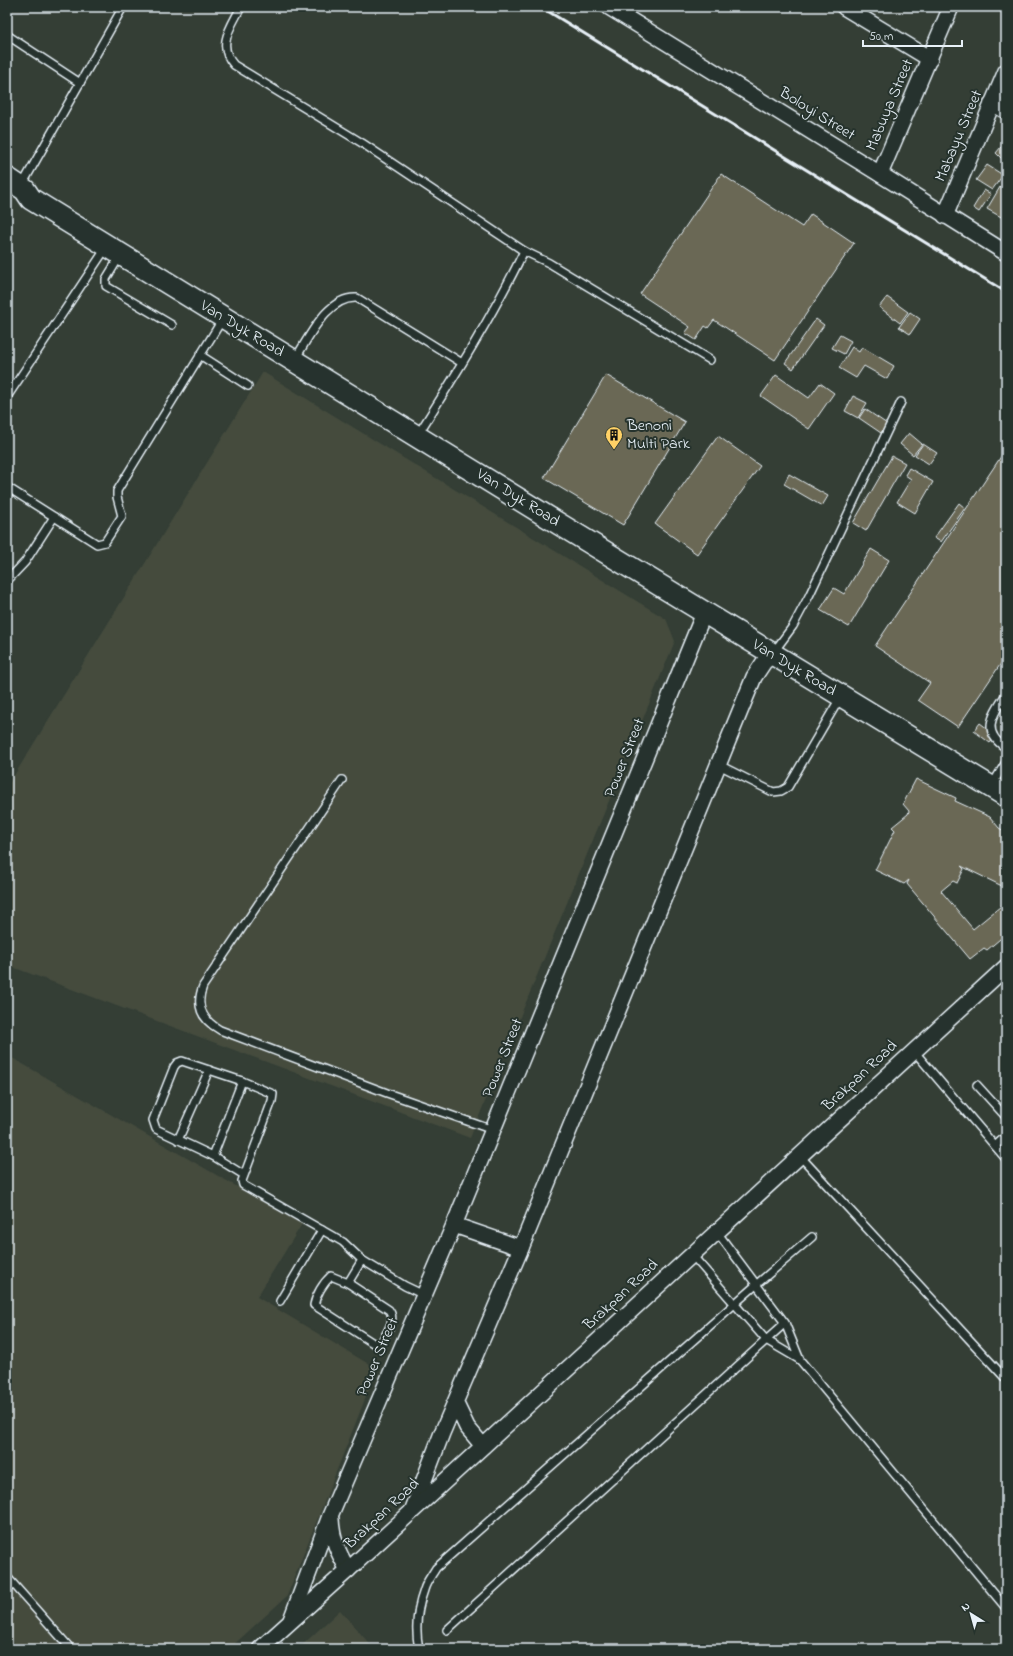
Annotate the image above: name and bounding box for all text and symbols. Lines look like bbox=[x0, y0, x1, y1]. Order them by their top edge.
scale bar bbox=[863, 22, 962, 48]
text: 50 m bbox=[869, 28, 893, 46]
street label: Mabuya Street bbox=[860, 55, 920, 155]
street label: Boloyi Street bbox=[773, 81, 860, 147]
street label: Mabayu Street bbox=[929, 86, 989, 186]
street label: Van Dyk Road bbox=[194, 294, 289, 364]
place label: Benoni Multi Park bbox=[626, 414, 691, 456]
building icon: Benoni Multi Park bbox=[604, 425, 624, 450]
street label: Van Dyk Road bbox=[471, 462, 564, 533]
street label: Van Dyk Road bbox=[746, 633, 841, 703]
street label: Power Street bbox=[598, 714, 652, 801]
street label: Power Street bbox=[476, 1014, 530, 1101]
street label: Brakpan Road bbox=[816, 1035, 903, 1118]
street label: Brakpan Road bbox=[577, 1254, 664, 1337]
street label: Power Street bbox=[351, 1313, 406, 1400]
street label: Brakpan Road bbox=[338, 1473, 425, 1556]
north arrow bbox=[951, 1594, 991, 1634]
text: N bbox=[958, 1598, 973, 1615]

